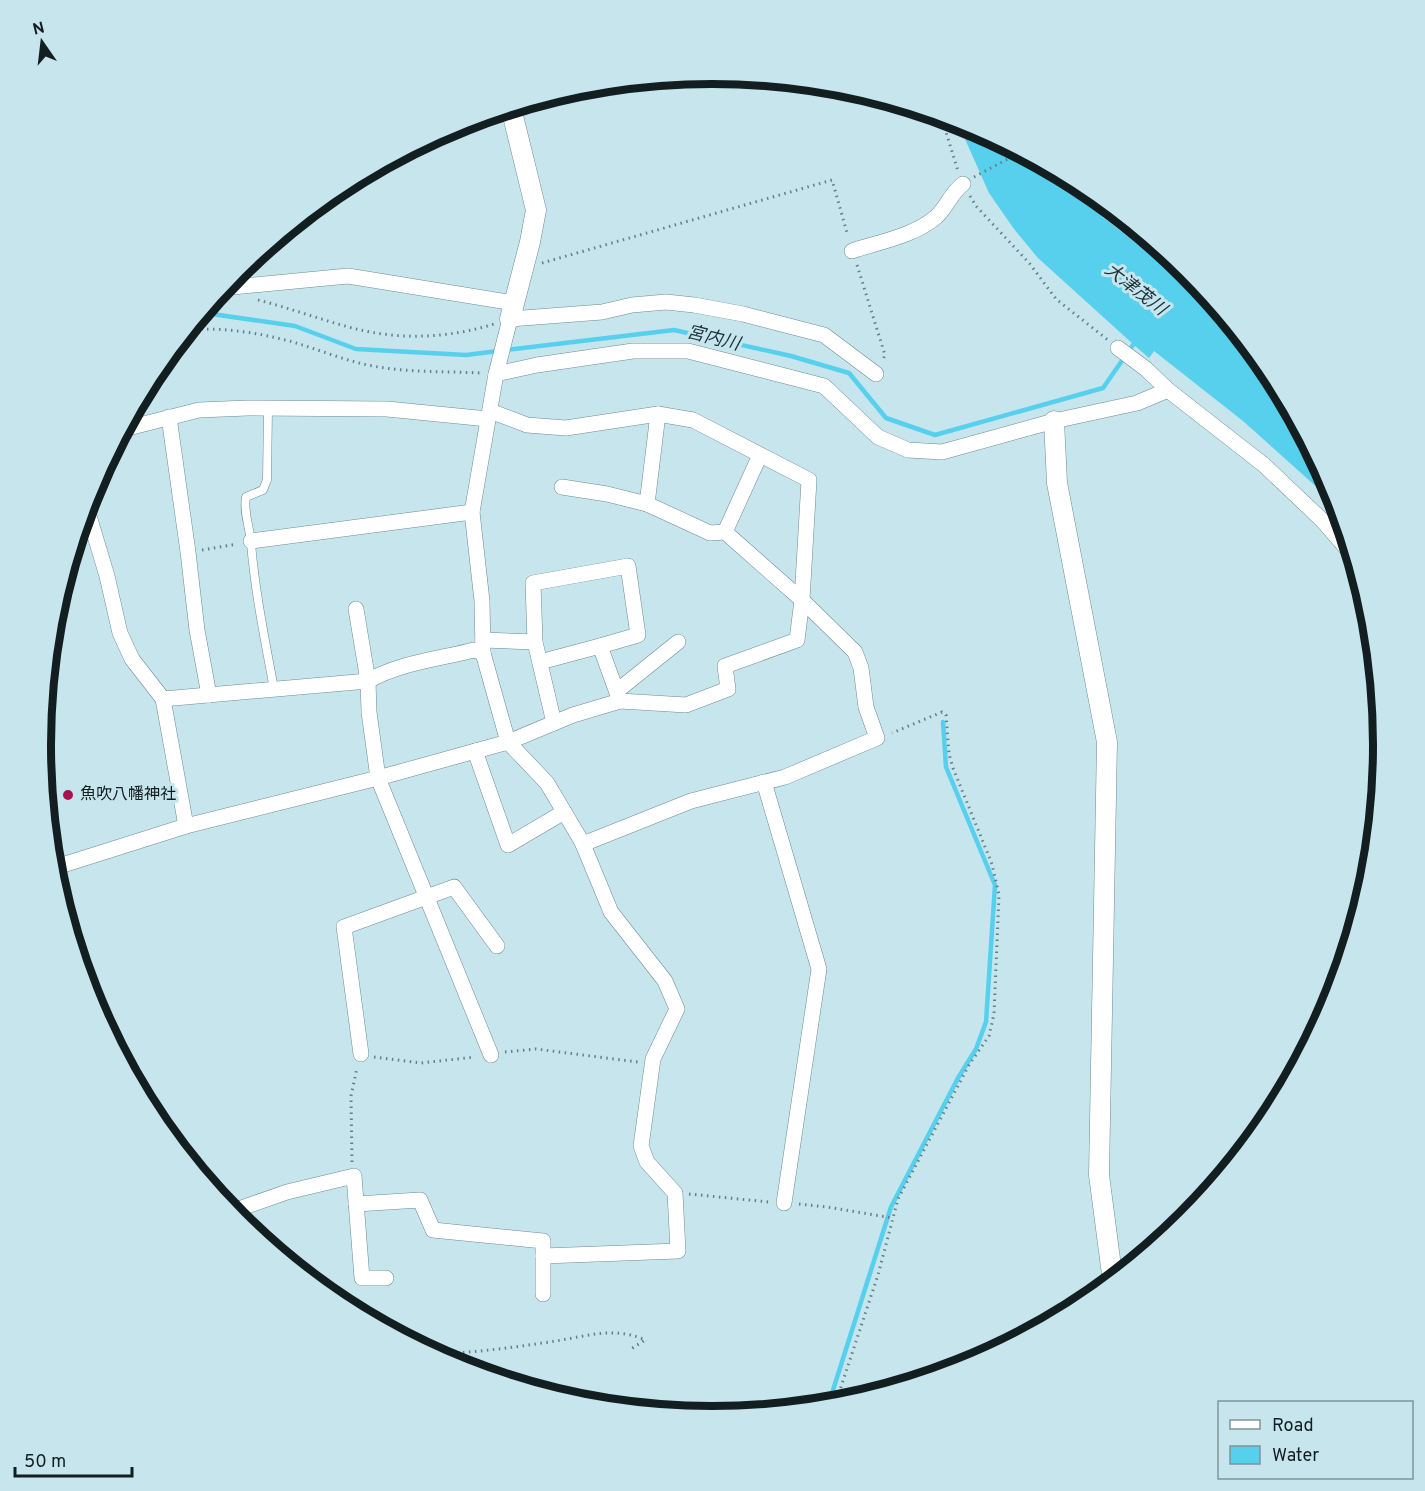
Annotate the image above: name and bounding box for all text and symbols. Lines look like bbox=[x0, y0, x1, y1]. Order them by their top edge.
north arrow bbox=[12, 12, 72, 72]
text: N bbox=[31, 18, 47, 40]
water label: 大津茂川 bbox=[1100, 259, 1172, 322]
water label: 宮内川 bbox=[684, 321, 744, 357]
place label: 魚吹八幡神社 bbox=[80, 784, 176, 805]
marker: 魚吹八幡神社 bbox=[61, 788, 75, 802]
legend bbox=[1218, 1401, 1413, 1479]
text: Road bbox=[1272, 1415, 1314, 1438]
scale bar bbox=[15, 1440, 132, 1478]
text: Water bbox=[1272, 1445, 1319, 1468]
text: 50 m bbox=[24, 1451, 66, 1474]

